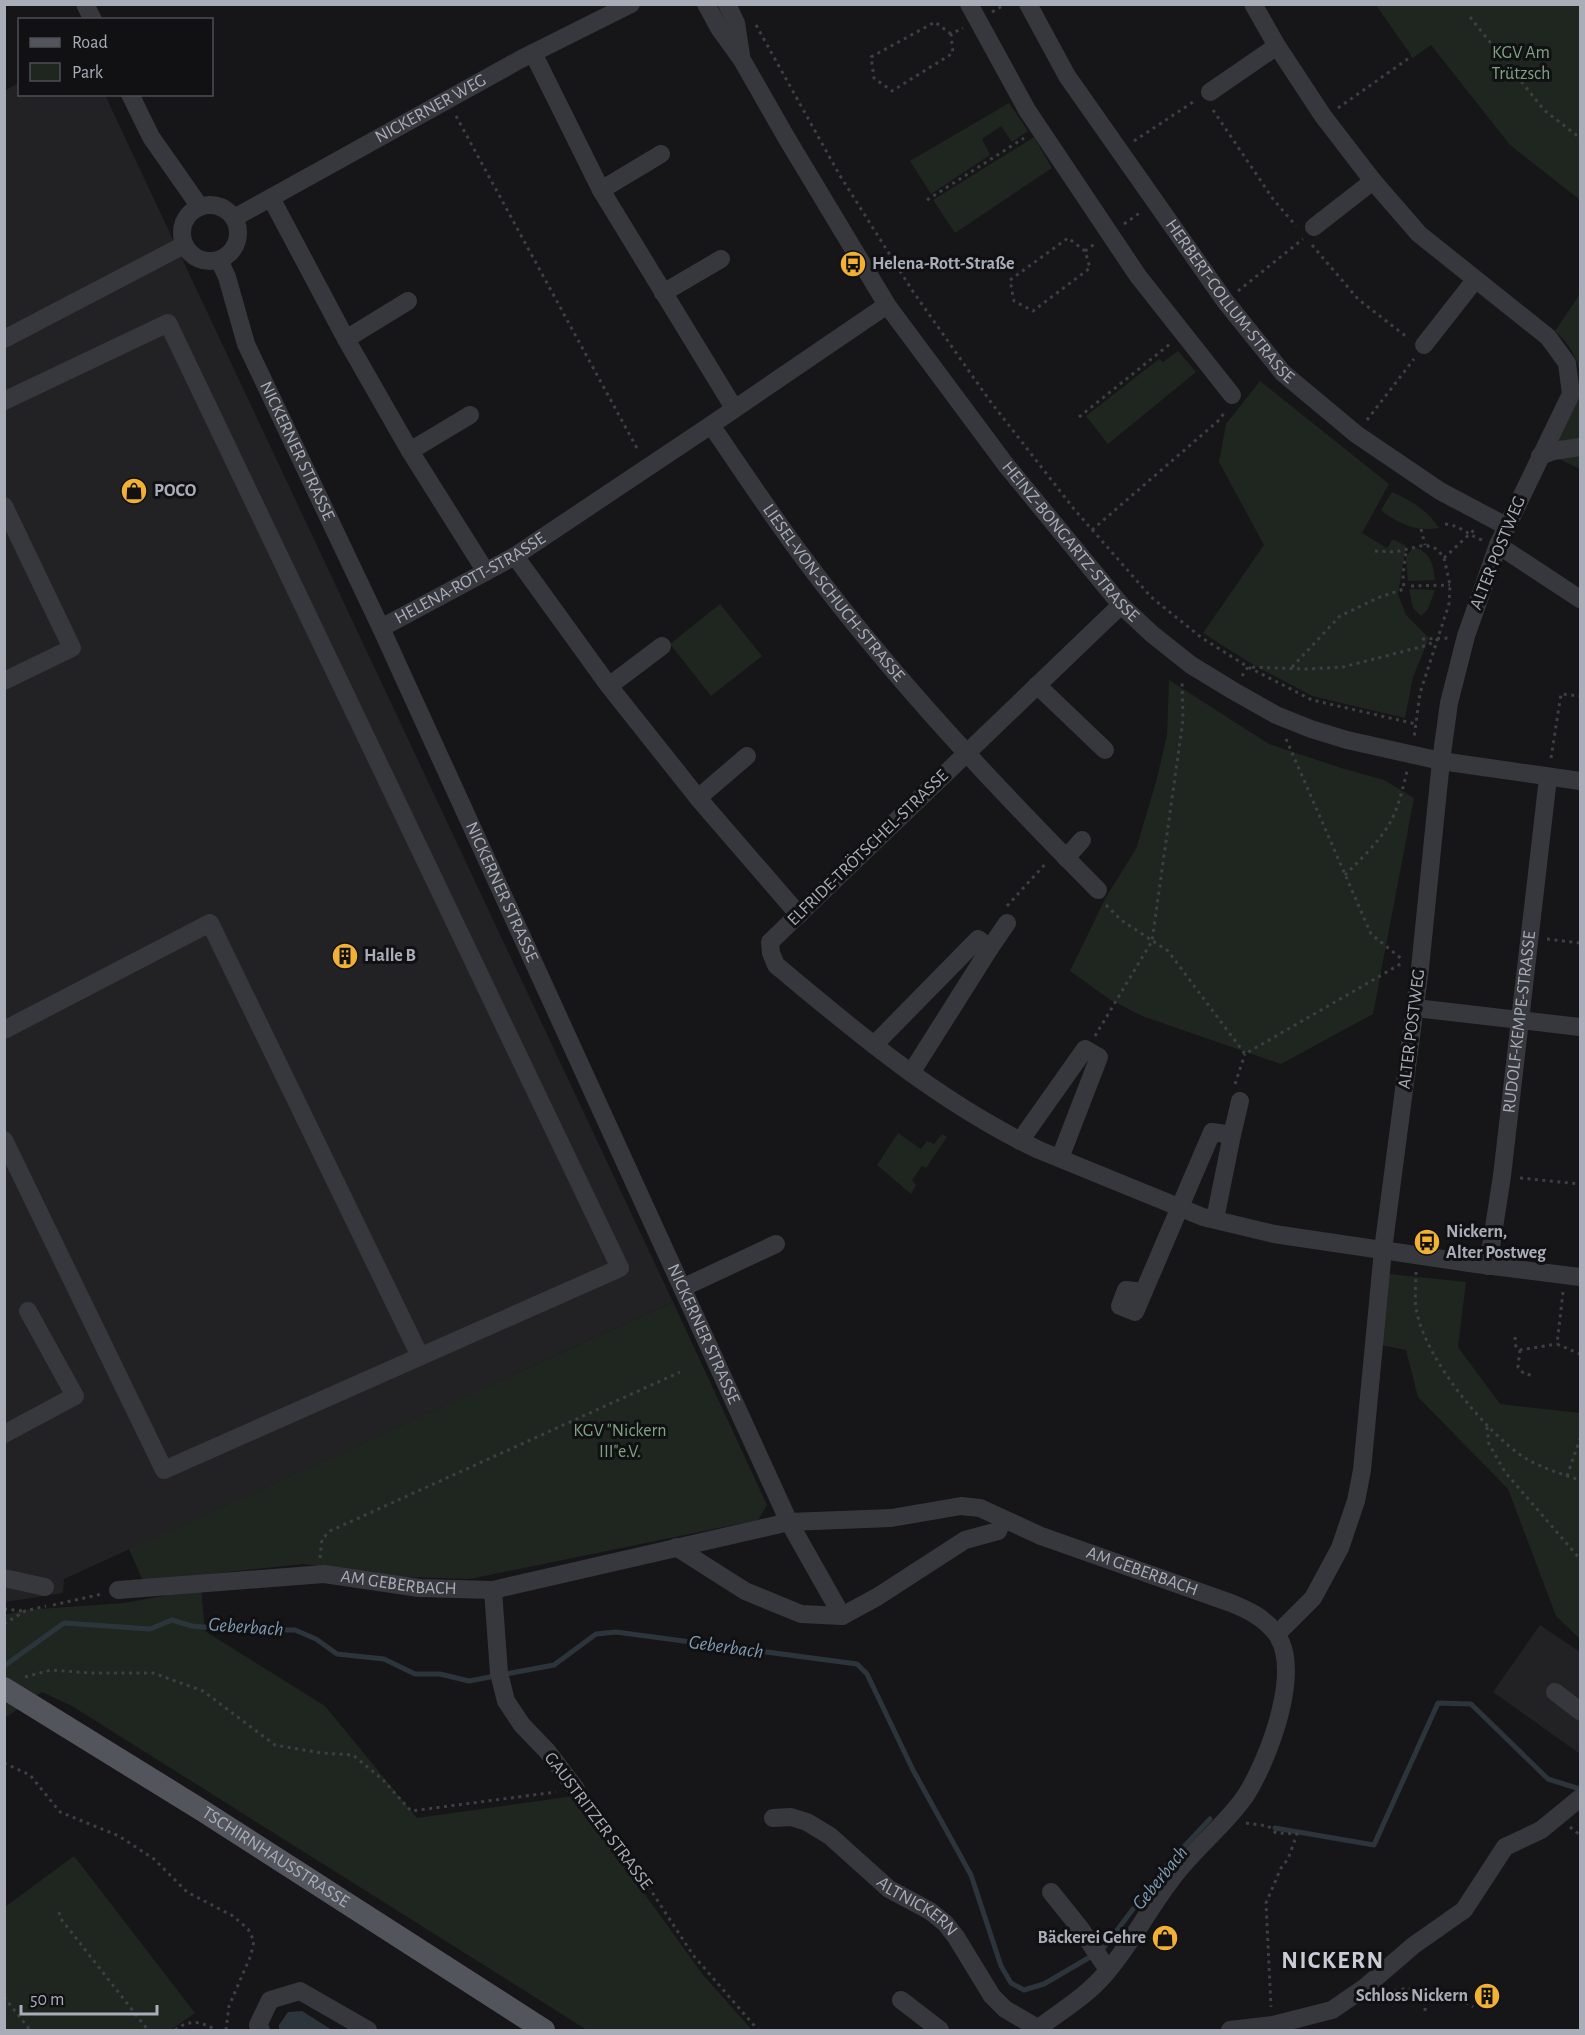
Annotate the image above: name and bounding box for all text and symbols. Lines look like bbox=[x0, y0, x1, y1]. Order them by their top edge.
legend bbox=[18, 18, 213, 96]
text: Road bbox=[72, 34, 108, 52]
park label: KGV Am Trützsch bbox=[1492, 44, 1550, 83]
text: Park bbox=[72, 64, 104, 82]
street label: NICKERNER WEG bbox=[372, 71, 489, 147]
street label: HERBERT-COLLUM-STRASSE bbox=[1162, 216, 1298, 387]
bus stop icon: Helena-Rott-Straße bbox=[838, 249, 868, 279]
place label: Helena-Rott-Straße bbox=[872, 255, 1014, 273]
street label: NICKERNER STRASSE bbox=[256, 379, 338, 524]
street label: HEINZ-BONGARTZ-STRASSE bbox=[998, 458, 1142, 626]
shop icon: POCO bbox=[119, 476, 149, 506]
place label: POCO bbox=[154, 482, 197, 500]
street label: ALTER POSTWEG bbox=[1467, 494, 1529, 612]
street label: LIESEL-VON-SCHUCH-STRASSE bbox=[759, 501, 908, 686]
street label: HELENA-ROTT-STRASSE bbox=[392, 529, 549, 628]
street label: ELFRIDE-TRÖTSCHEL-STRASSE bbox=[783, 765, 952, 929]
street label: NICKERNER STRASSE bbox=[462, 819, 541, 965]
street label: RUDOLF-KEMPE-STRASSE bbox=[1500, 930, 1539, 1114]
building icon: Halle B bbox=[330, 941, 360, 971]
place label: Halle B bbox=[364, 947, 416, 965]
street label: ALTER POSTWEG bbox=[1396, 968, 1428, 1090]
place label: Nickern, Alter Postweg bbox=[1446, 1223, 1547, 1262]
bus stop icon: Nickern, Alter Postweg bbox=[1412, 1227, 1442, 1257]
street label: NICKERNER STRASSE bbox=[664, 1261, 743, 1407]
park label: KGV "Nickern III"e.V. bbox=[573, 1422, 667, 1461]
street label: AM GEBERBACH bbox=[1084, 1544, 1200, 1600]
street label: AM GEBERBACH bbox=[339, 1568, 457, 1598]
water label: Geberbach bbox=[208, 1614, 284, 1640]
water label: Geberbach bbox=[687, 1632, 765, 1662]
street label: GAUSTRITZER STRASSE bbox=[541, 1749, 656, 1893]
street label: TSCHIRNHAUSSTRASSE bbox=[199, 1804, 353, 1912]
water label: Geberbach bbox=[1129, 1842, 1191, 1914]
street label: ALTNICKERN bbox=[873, 1873, 961, 1939]
shop icon: Bäckerei Gehre bbox=[1150, 1923, 1180, 1953]
place label: Bäckerei Gehre bbox=[1038, 1929, 1146, 1947]
district label: NICKERN bbox=[1281, 1949, 1385, 1973]
scale bar bbox=[21, 1978, 158, 2016]
building icon: Schloss Nickern bbox=[1472, 1981, 1502, 2011]
place label: Schloss Nickern bbox=[1356, 1987, 1468, 2005]
text: 50 m bbox=[30, 1991, 64, 2009]

